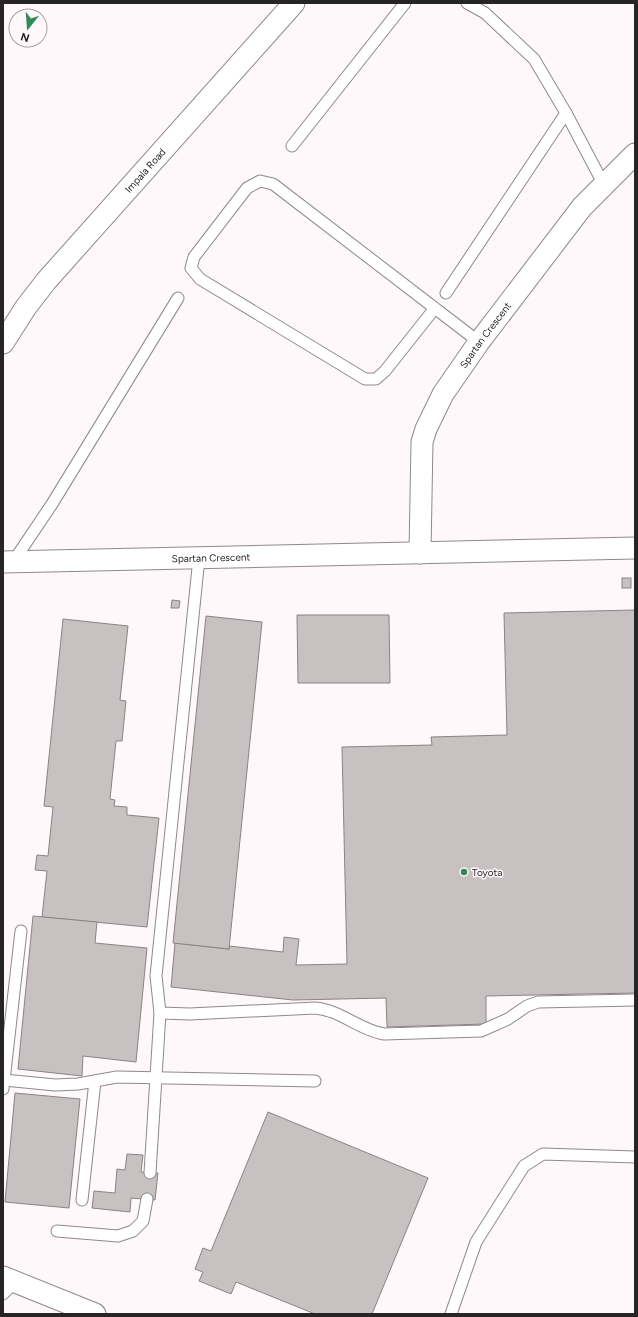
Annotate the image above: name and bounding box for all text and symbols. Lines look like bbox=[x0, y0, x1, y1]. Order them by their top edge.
north arrow bbox=[8, 8, 48, 48]
text: N bbox=[19, 30, 31, 45]
street label: Impala Road bbox=[122, 146, 169, 195]
street label: Spartan Crescent bbox=[457, 300, 514, 371]
street label: Spartan Crescent bbox=[172, 551, 251, 565]
place label: Toyota bbox=[472, 866, 502, 879]
marker: Toyota bbox=[459, 867, 469, 877]

